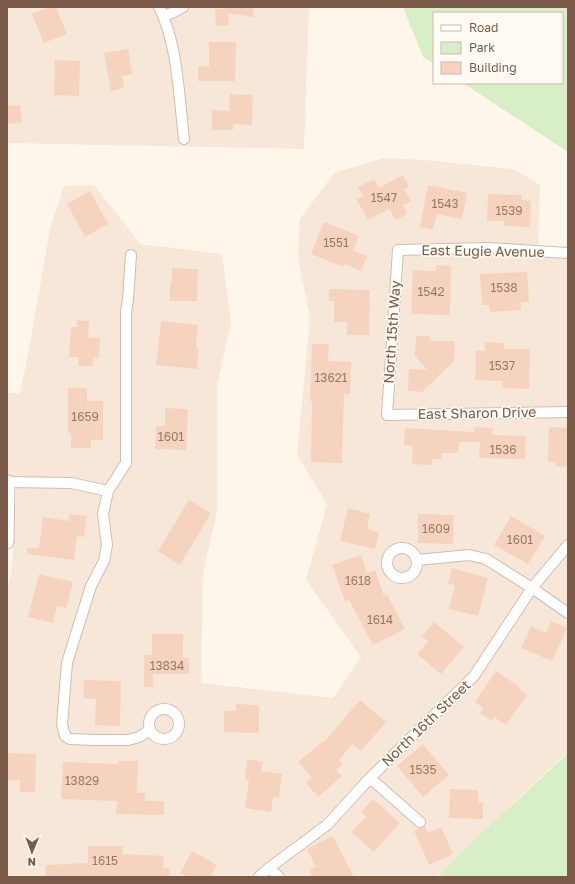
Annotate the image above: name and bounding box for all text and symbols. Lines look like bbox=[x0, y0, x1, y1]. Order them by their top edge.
legend bbox=[433, 12, 563, 84]
text: Road bbox=[469, 20, 498, 35]
text: Park bbox=[469, 40, 495, 55]
text: Building bbox=[469, 60, 517, 75]
house number: 1547 bbox=[371, 190, 397, 205]
house number: 1543 bbox=[431, 196, 459, 211]
house number: 1539 bbox=[495, 203, 523, 218]
house number: 1551 bbox=[323, 235, 349, 250]
street label: East Eugie Avenue bbox=[421, 241, 545, 260]
street label: North 15th Way bbox=[379, 280, 404, 384]
house number: 1538 bbox=[490, 280, 518, 295]
house number: 1542 bbox=[417, 284, 445, 299]
house number: 1537 bbox=[489, 358, 515, 373]
house number: 13621 bbox=[315, 370, 348, 385]
street label: East Sharon Drive bbox=[417, 403, 537, 422]
house number: 1659 bbox=[71, 409, 99, 424]
house number: 1601 bbox=[158, 429, 184, 444]
house number: 1536 bbox=[489, 442, 517, 457]
house number: 1609 bbox=[422, 521, 450, 536]
house number: 1601 bbox=[507, 532, 533, 547]
house number: 1618 bbox=[345, 573, 371, 588]
house number: 1614 bbox=[367, 612, 393, 627]
house number: 13834 bbox=[150, 658, 184, 673]
street label: North 16th Street bbox=[378, 676, 474, 769]
house number: 1535 bbox=[410, 762, 436, 777]
house number: 13829 bbox=[65, 773, 99, 788]
north arrow bbox=[12, 832, 52, 872]
house number: 1615 bbox=[92, 853, 118, 868]
text: N bbox=[28, 856, 36, 869]

